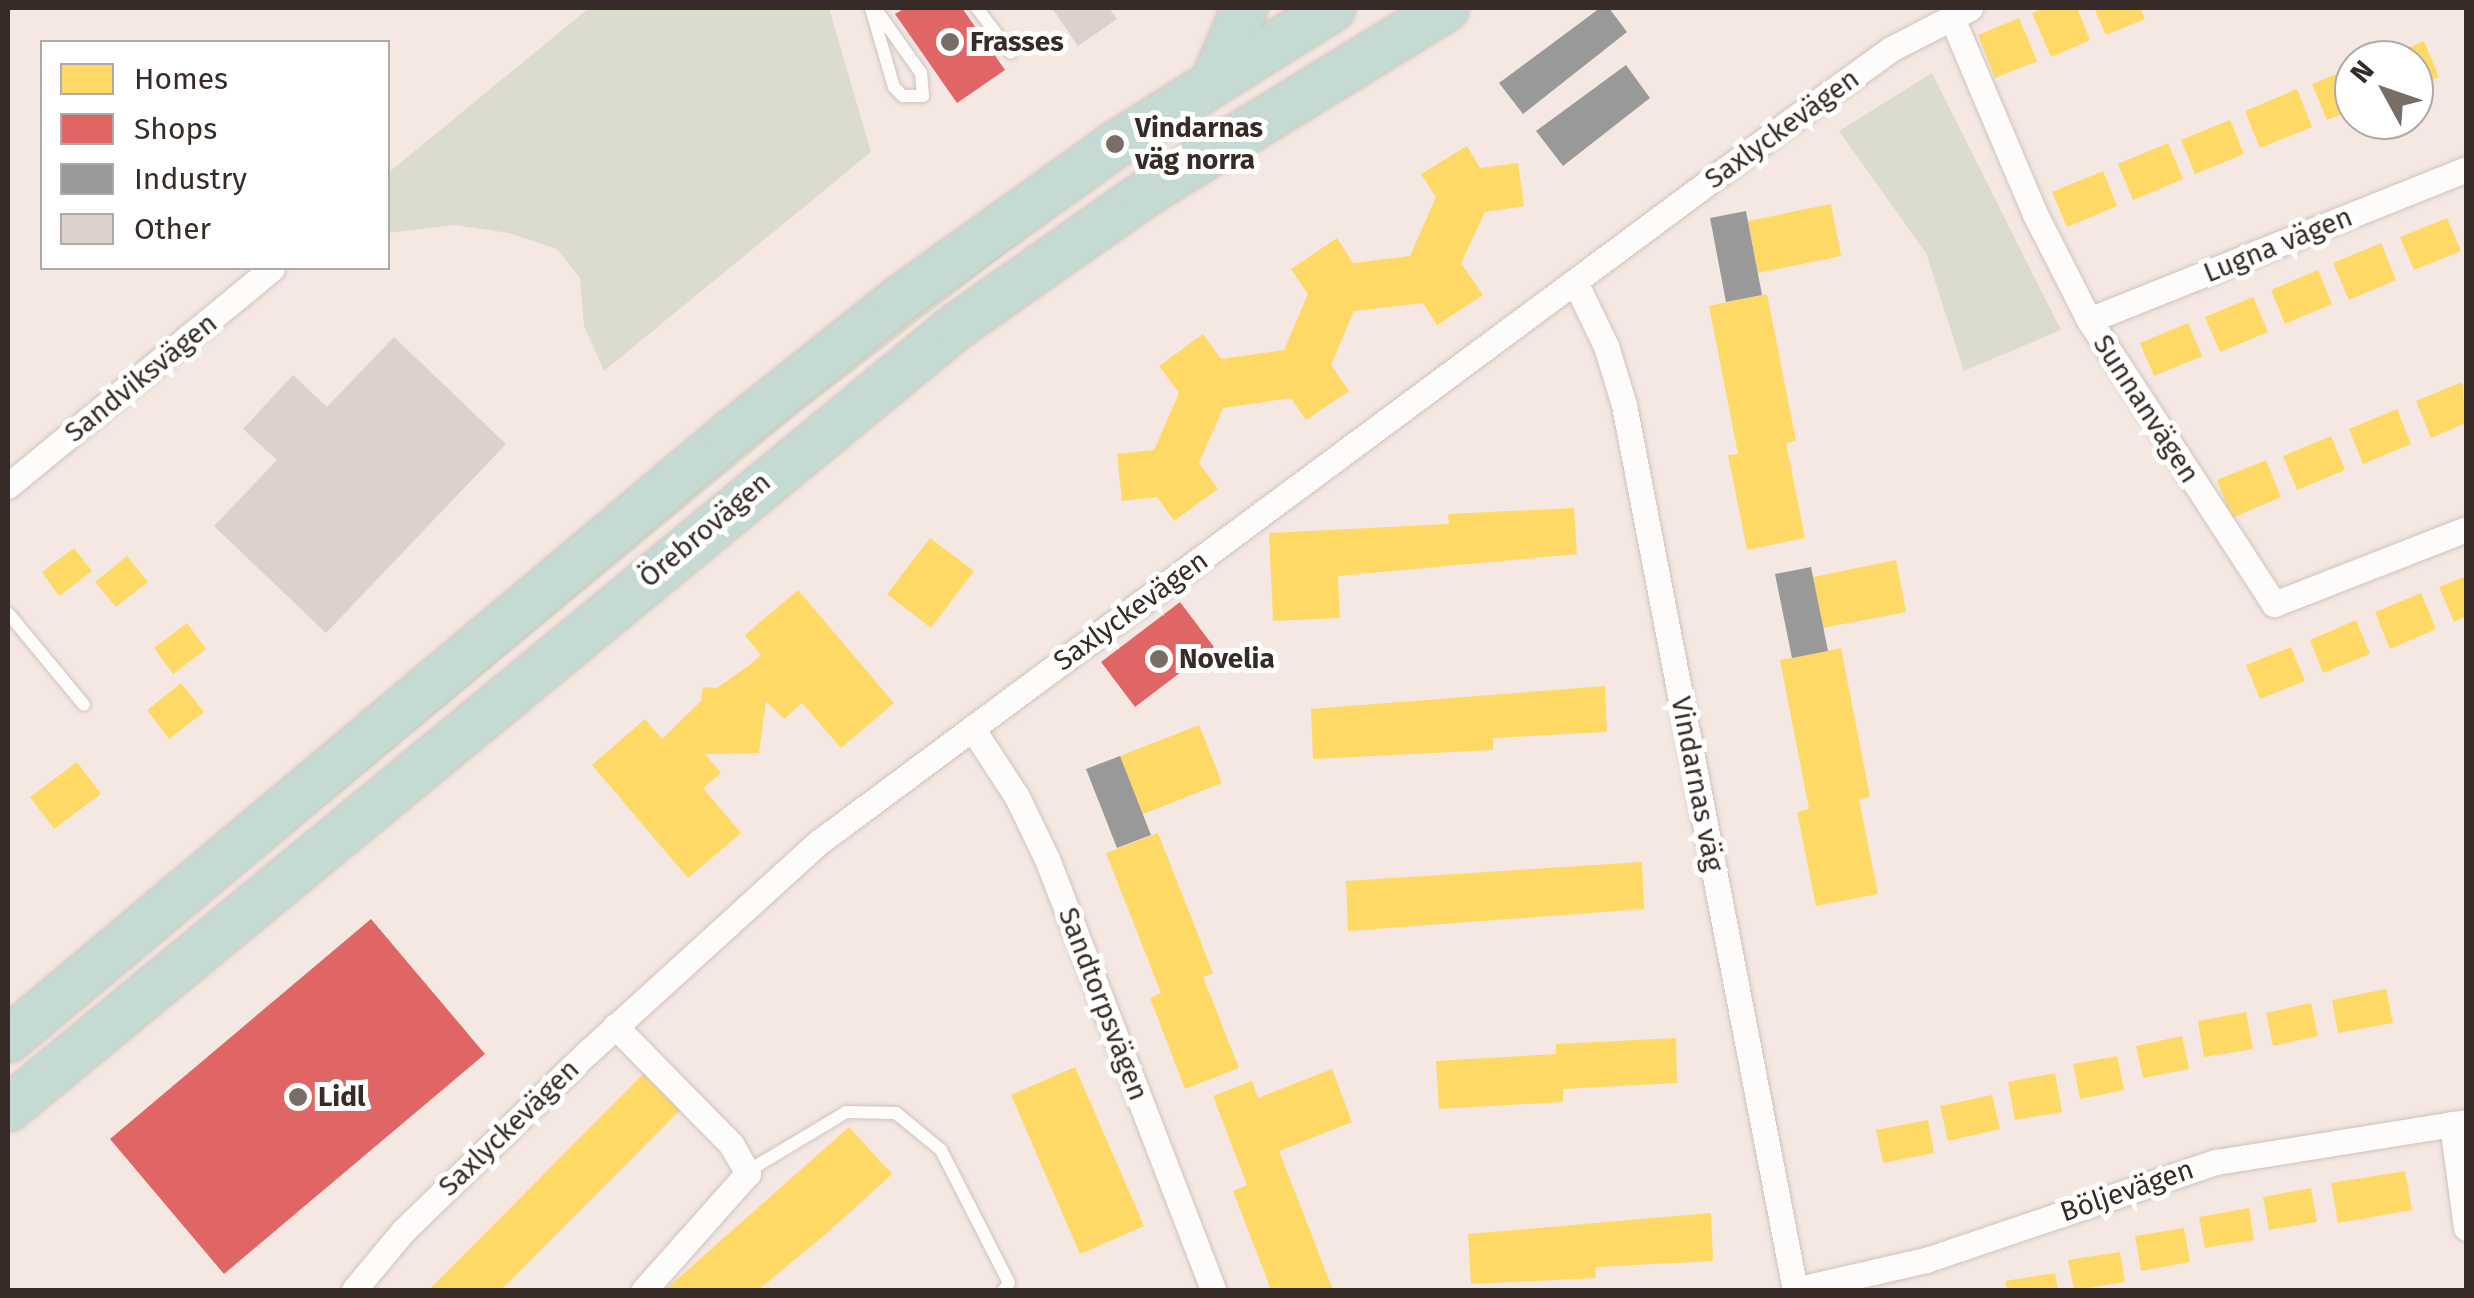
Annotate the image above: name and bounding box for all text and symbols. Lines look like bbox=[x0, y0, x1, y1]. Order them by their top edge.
place label: Frasses bbox=[970, 25, 1064, 59]
marker: Frasses bbox=[939, 31, 961, 53]
legend bbox=[40, 40, 390, 270]
north arrow bbox=[2334, 40, 2434, 140]
text: N bbox=[2344, 54, 2381, 89]
text: Homes bbox=[134, 61, 228, 97]
street label: Saxlyckevägen bbox=[1698, 62, 1866, 196]
text: Shops bbox=[134, 111, 217, 147]
place label: Vindarnas väg norra bbox=[1135, 111, 1263, 177]
marker: Vindarnas väg norra bbox=[1104, 133, 1126, 155]
text: Industry bbox=[134, 161, 247, 197]
street label: Lugna vägen bbox=[2199, 200, 2357, 290]
text: Other bbox=[134, 211, 211, 247]
street label: Sandviksvägen bbox=[58, 306, 224, 450]
street label: Sunnanvägen bbox=[2086, 329, 2206, 489]
street label: Örebrovägen bbox=[632, 465, 778, 595]
street label: Saxlyckevägen bbox=[1047, 544, 1215, 678]
place label: Novelia bbox=[1179, 642, 1275, 676]
marker: Novelia bbox=[1148, 648, 1170, 670]
street label: Vindarnas väg bbox=[1664, 694, 1730, 874]
street label: Sandtorpsvägen bbox=[1051, 903, 1155, 1105]
street label: Saxlyckevägen bbox=[432, 1053, 586, 1203]
place label: Lidl bbox=[318, 1080, 365, 1114]
marker: Lidl bbox=[287, 1086, 309, 1108]
street label: Böljevägen bbox=[2056, 1153, 2198, 1229]

